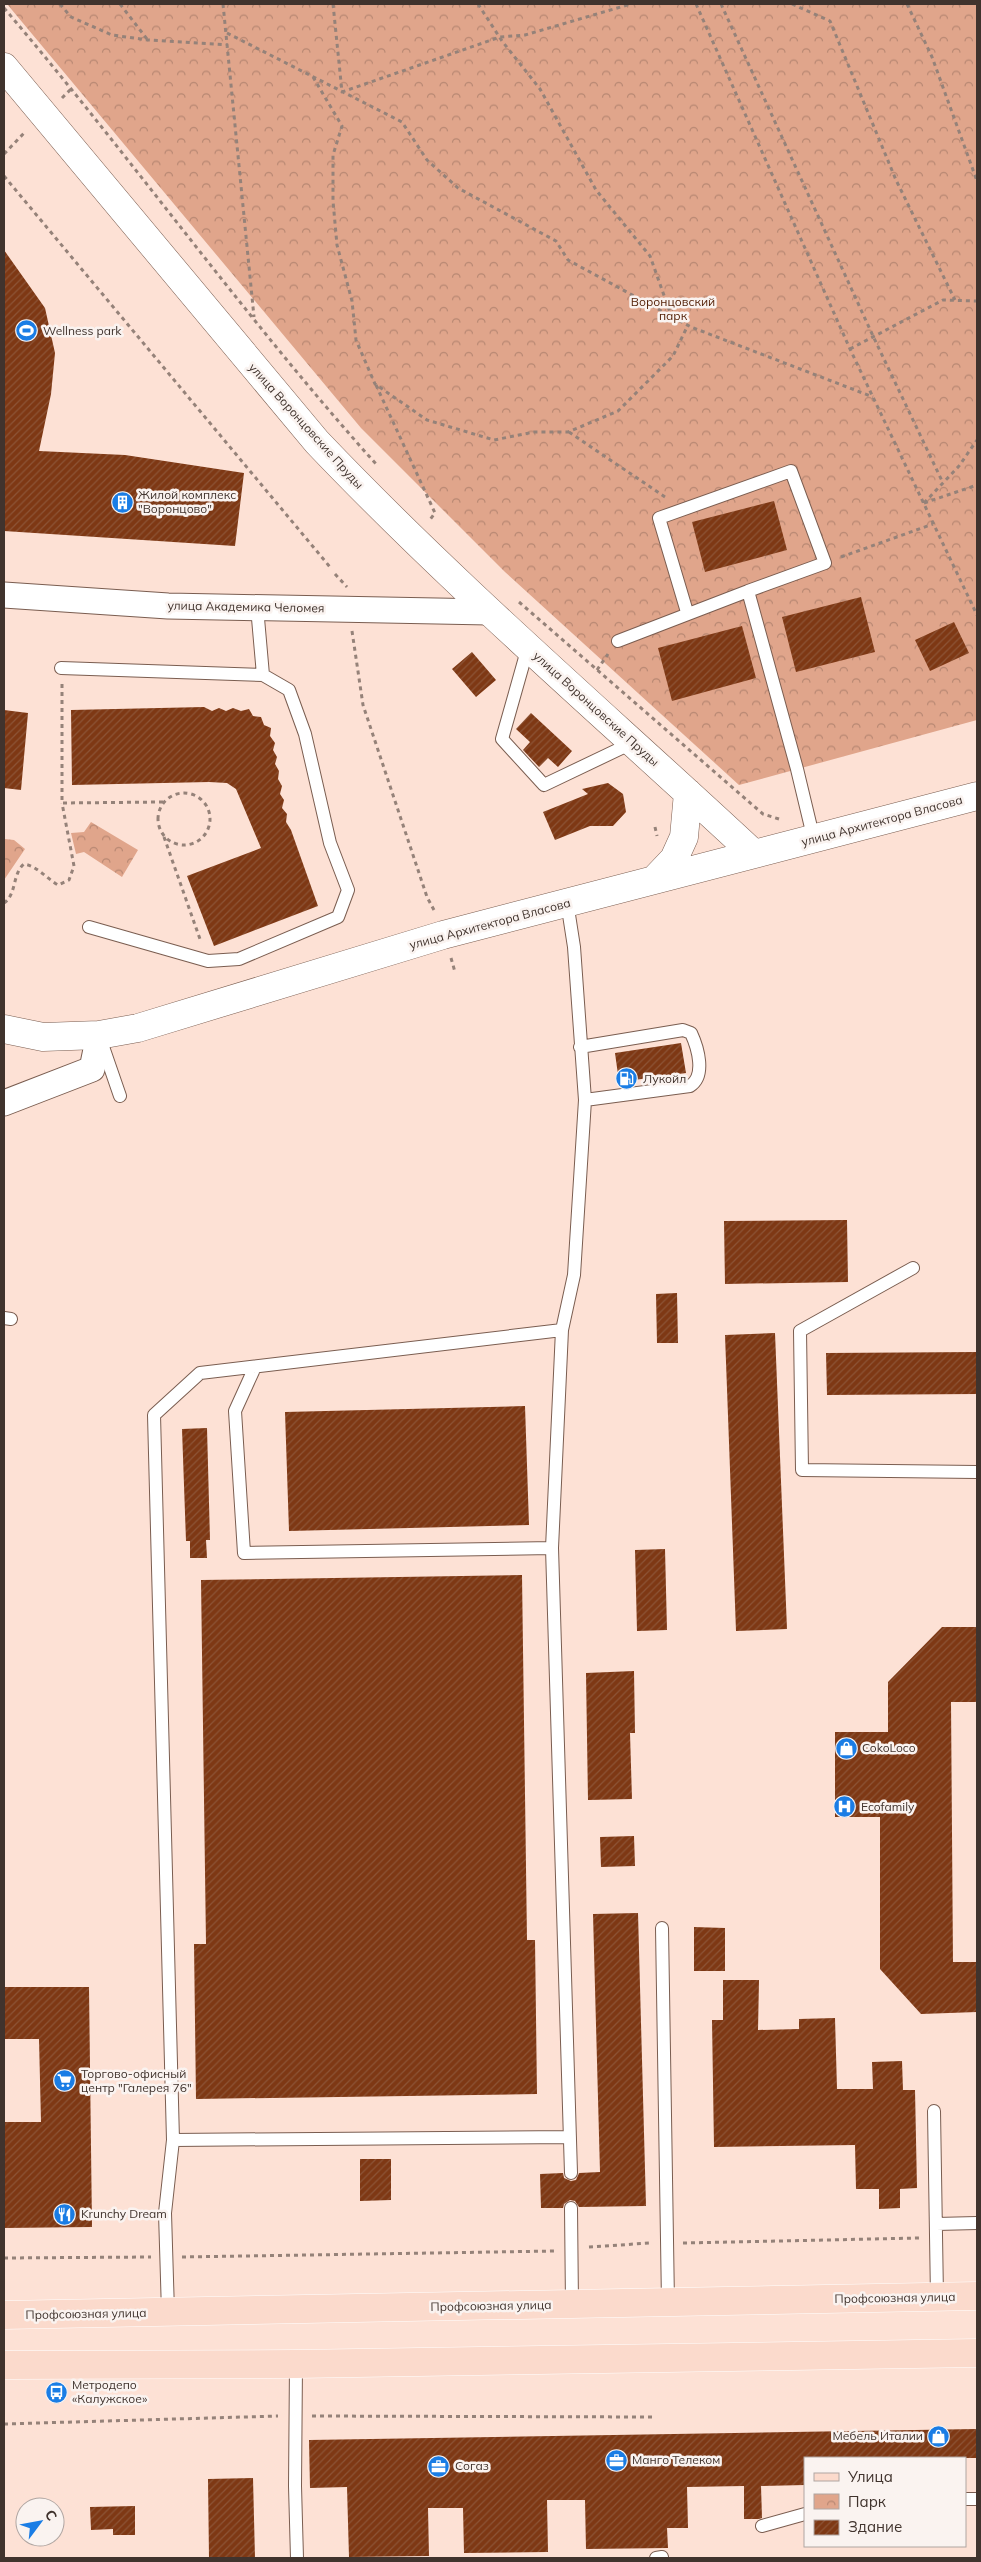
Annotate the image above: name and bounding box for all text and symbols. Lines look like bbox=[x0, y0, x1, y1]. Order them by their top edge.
park label: Воронцовский парк bbox=[631, 294, 715, 323]
sports icon: Wellness park bbox=[15, 319, 39, 343]
place label: Wellness park bbox=[43, 323, 122, 338]
street label: улица Воронцовские Пруды bbox=[246, 360, 367, 492]
place label: Жилой комплекс "Воронцово" bbox=[138, 487, 236, 516]
building icon: Жилой комплекс "Воронцово" bbox=[110, 490, 134, 514]
street label: улица Академика Челомея bbox=[167, 598, 325, 615]
street label: улица Воронцовские Пруды bbox=[530, 648, 662, 769]
street label: улица Архитектора Власова bbox=[800, 792, 964, 849]
street label: улица Архитектора Власова bbox=[408, 895, 572, 952]
fuel station icon: Лукойл bbox=[615, 1067, 639, 1091]
place label: Лукойл bbox=[643, 1071, 686, 1086]
shop icon: CokoLoco bbox=[834, 1736, 858, 1760]
place label: CokoLoco bbox=[862, 1740, 916, 1755]
hospital icon: Ecofamily bbox=[833, 1795, 857, 1819]
place label: Ecofamily bbox=[861, 1799, 915, 1814]
place label: Торгово-офисный центр "Галерея 76" bbox=[81, 2066, 192, 2095]
supermarket icon: Торгово-офисный центр "Галерея 76" bbox=[53, 2069, 77, 2093]
restaurant icon: Krunchy Dream bbox=[53, 2202, 77, 2226]
place label: Krunchy Dream bbox=[81, 2206, 167, 2221]
street label: Профсоюзная улица bbox=[834, 2289, 956, 2306]
street label: Профсоюзная улица bbox=[430, 2297, 552, 2314]
street label: Профсоюзная улица bbox=[25, 2305, 147, 2322]
place label: Метродепо «Калужское» bbox=[72, 2377, 148, 2406]
bus stop icon: Метродепо «Калужское» bbox=[44, 2380, 68, 2404]
shop icon: Мебель Италии bbox=[927, 2424, 951, 2448]
place label: Мебель Италии bbox=[833, 2428, 923, 2443]
office icon: Манго Телеком bbox=[604, 2448, 628, 2472]
place label: Манго Телеком bbox=[632, 2452, 720, 2467]
office icon: Согаз bbox=[427, 2454, 451, 2478]
legend bbox=[804, 2457, 966, 2547]
place label: Согаз bbox=[455, 2458, 489, 2473]
text: Улица bbox=[847, 2467, 893, 2486]
text: Парк bbox=[848, 2492, 887, 2511]
north arrow bbox=[15, 2497, 65, 2547]
text: С bbox=[41, 2506, 61, 2524]
text: Здание bbox=[848, 2517, 902, 2536]

